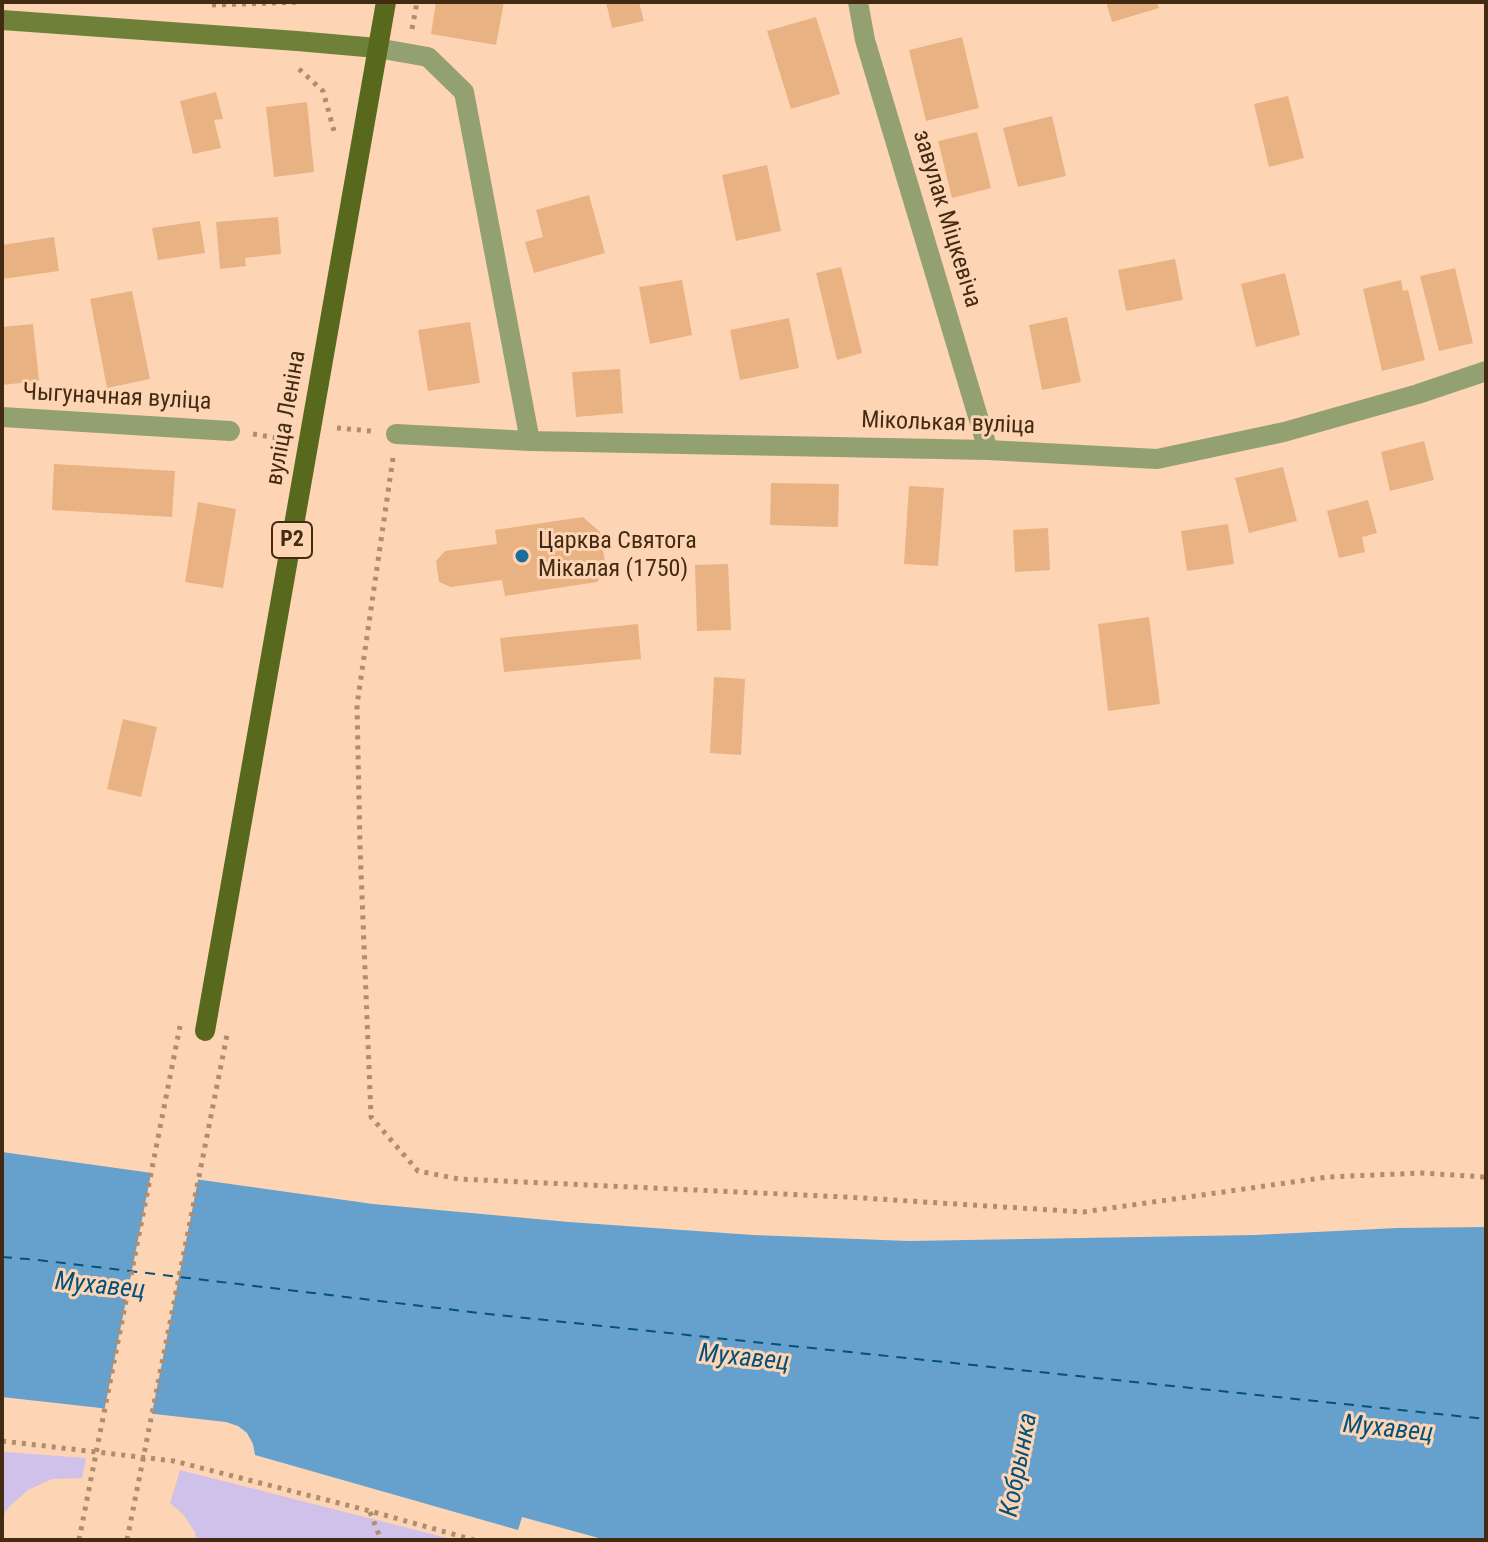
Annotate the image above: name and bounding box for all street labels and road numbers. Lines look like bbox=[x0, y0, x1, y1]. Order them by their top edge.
street label: завулак Міцкевіча bbox=[905, 127, 987, 311]
street label: вуліца Леніна bbox=[261, 348, 313, 488]
street label: Чыгуначная вуліца bbox=[22, 379, 212, 417]
street label: Міколькая вуліца bbox=[861, 407, 1035, 441]
road number: Р2 bbox=[272, 522, 312, 558]

